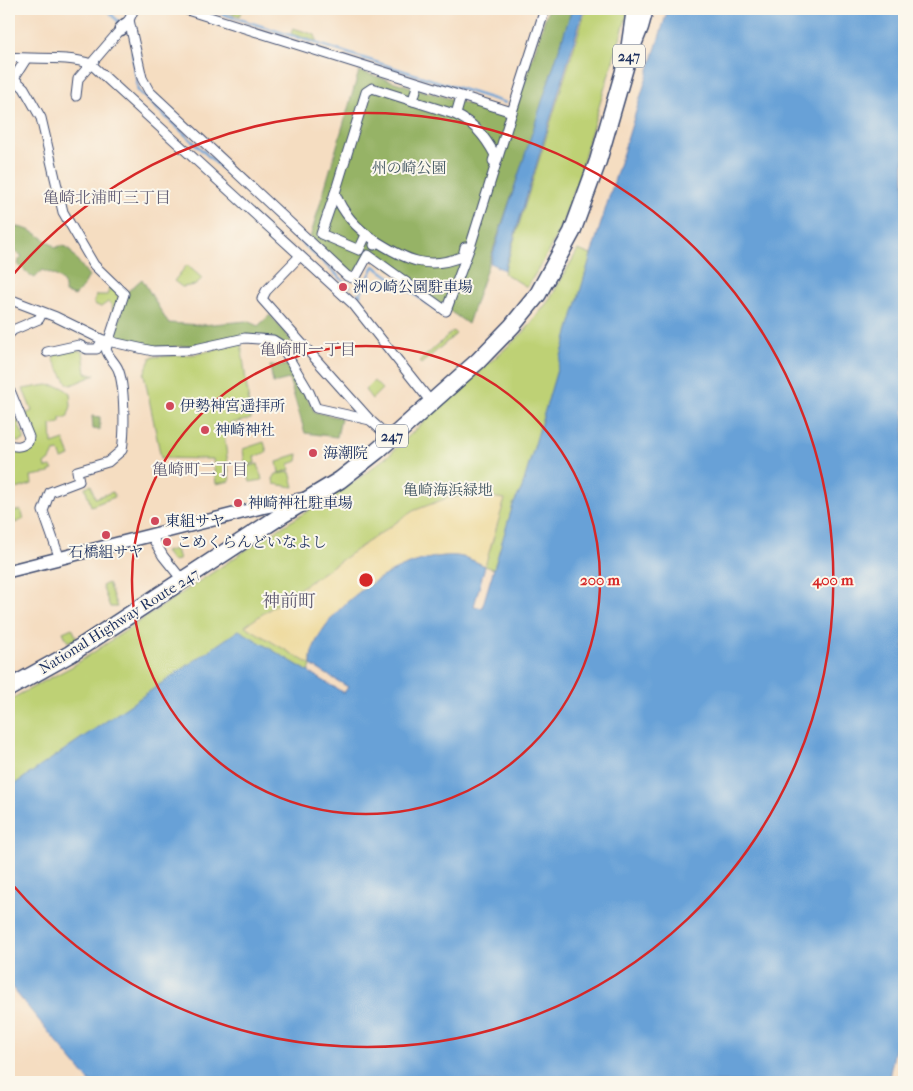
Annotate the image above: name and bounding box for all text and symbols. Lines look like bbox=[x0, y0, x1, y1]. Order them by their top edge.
road number: 247 bbox=[613, 44, 645, 68]
park label: 州の崎公園 bbox=[371, 159, 447, 177]
district label: 亀崎北浦町三丁目 bbox=[43, 188, 171, 207]
place label: 洲の崎公園駐車場 bbox=[353, 278, 473, 296]
marker: 洲の崎公園駐車場 bbox=[337, 281, 349, 293]
district label: 亀崎町一丁目 bbox=[260, 340, 356, 359]
place label: 伊勢神宮遥拝所 bbox=[180, 397, 285, 415]
marker: 伊勢神宮遥拝所 bbox=[164, 400, 176, 412]
place label: 神崎神社 bbox=[215, 421, 275, 439]
marker: 神崎神社 bbox=[199, 424, 211, 436]
road number: 247 bbox=[376, 424, 408, 448]
place label: 海潮院 bbox=[323, 444, 368, 462]
marker: 海潮院 bbox=[307, 447, 319, 459]
district label: 亀崎町二丁目 bbox=[152, 460, 248, 479]
park label: 亀崎海浜緑地 bbox=[403, 481, 493, 499]
place label: 神崎神社駐車場 bbox=[248, 494, 353, 512]
marker: 神崎神社駐車場 bbox=[232, 497, 244, 509]
place label: 東組サヤ bbox=[165, 512, 225, 530]
marker: 東組サヤ bbox=[149, 515, 161, 527]
marker: 石橋組サヤ bbox=[100, 529, 112, 541]
place label: こめくらんどいなよし bbox=[177, 533, 327, 551]
marker: こめくらんどいなよし bbox=[161, 536, 173, 548]
place label: 石橋組サヤ bbox=[68, 543, 144, 561]
street label: National Highway Route 247 bbox=[36, 564, 202, 678]
centre of rings bbox=[357, 571, 375, 589]
text: 200 m bbox=[580, 571, 620, 589]
text: 400 m bbox=[811, 571, 854, 589]
district label: 神前町 bbox=[262, 591, 316, 612]

